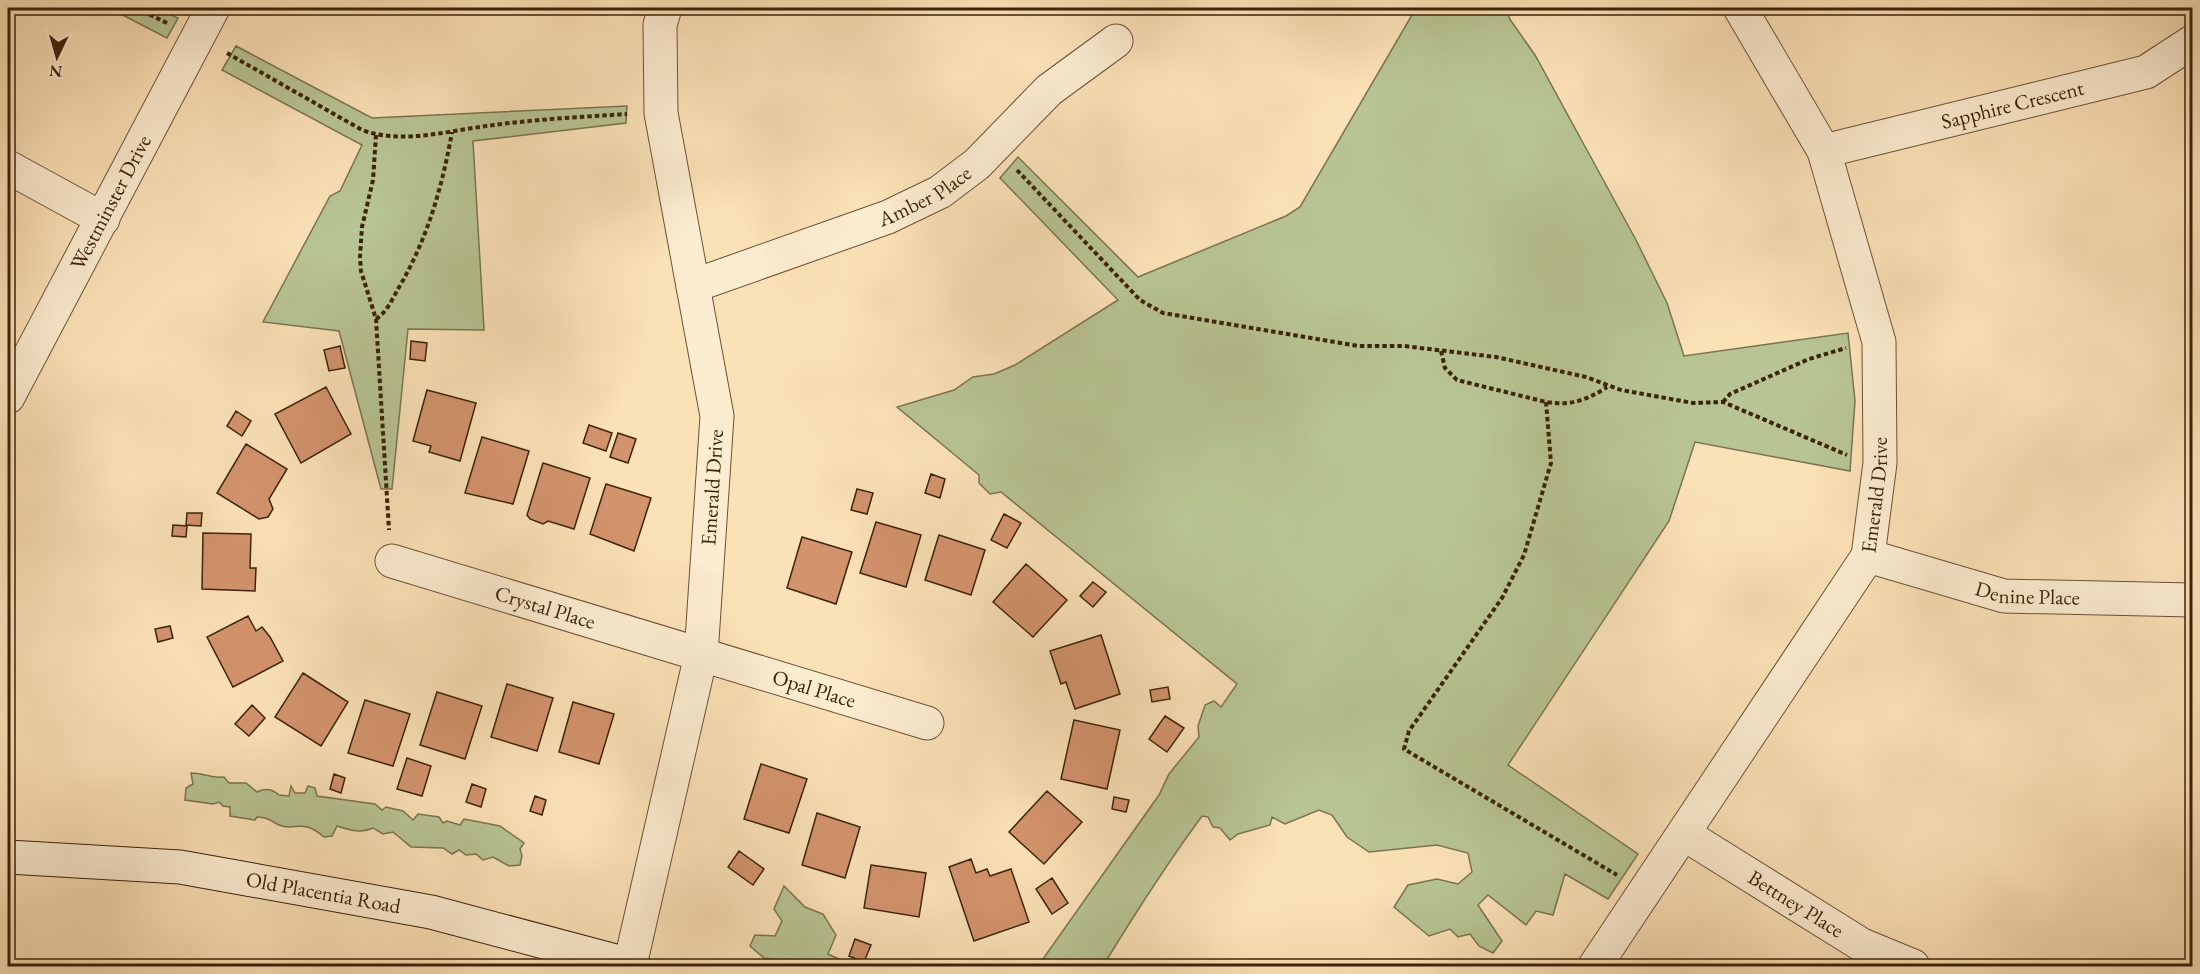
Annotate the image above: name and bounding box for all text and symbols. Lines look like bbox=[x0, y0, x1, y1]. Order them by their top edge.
north arrow bbox=[27, 27, 87, 87]
text: N bbox=[48, 60, 63, 82]
street label: Sapphire Crescent bbox=[1938, 74, 2087, 135]
street label: Westminster Drive bbox=[63, 130, 157, 274]
street label: Amber Place bbox=[874, 159, 976, 233]
street label: Emerald Drive bbox=[694, 428, 729, 546]
street label: Emerald Drive bbox=[1855, 437, 1893, 555]
street label: Denine Place bbox=[1972, 574, 2080, 611]
street label: Crystal Place bbox=[492, 579, 599, 635]
street label: Opal Place bbox=[769, 663, 859, 714]
street label: Bettney Place bbox=[1743, 863, 1849, 943]
street label: Old Placentia Road bbox=[244, 865, 403, 919]

